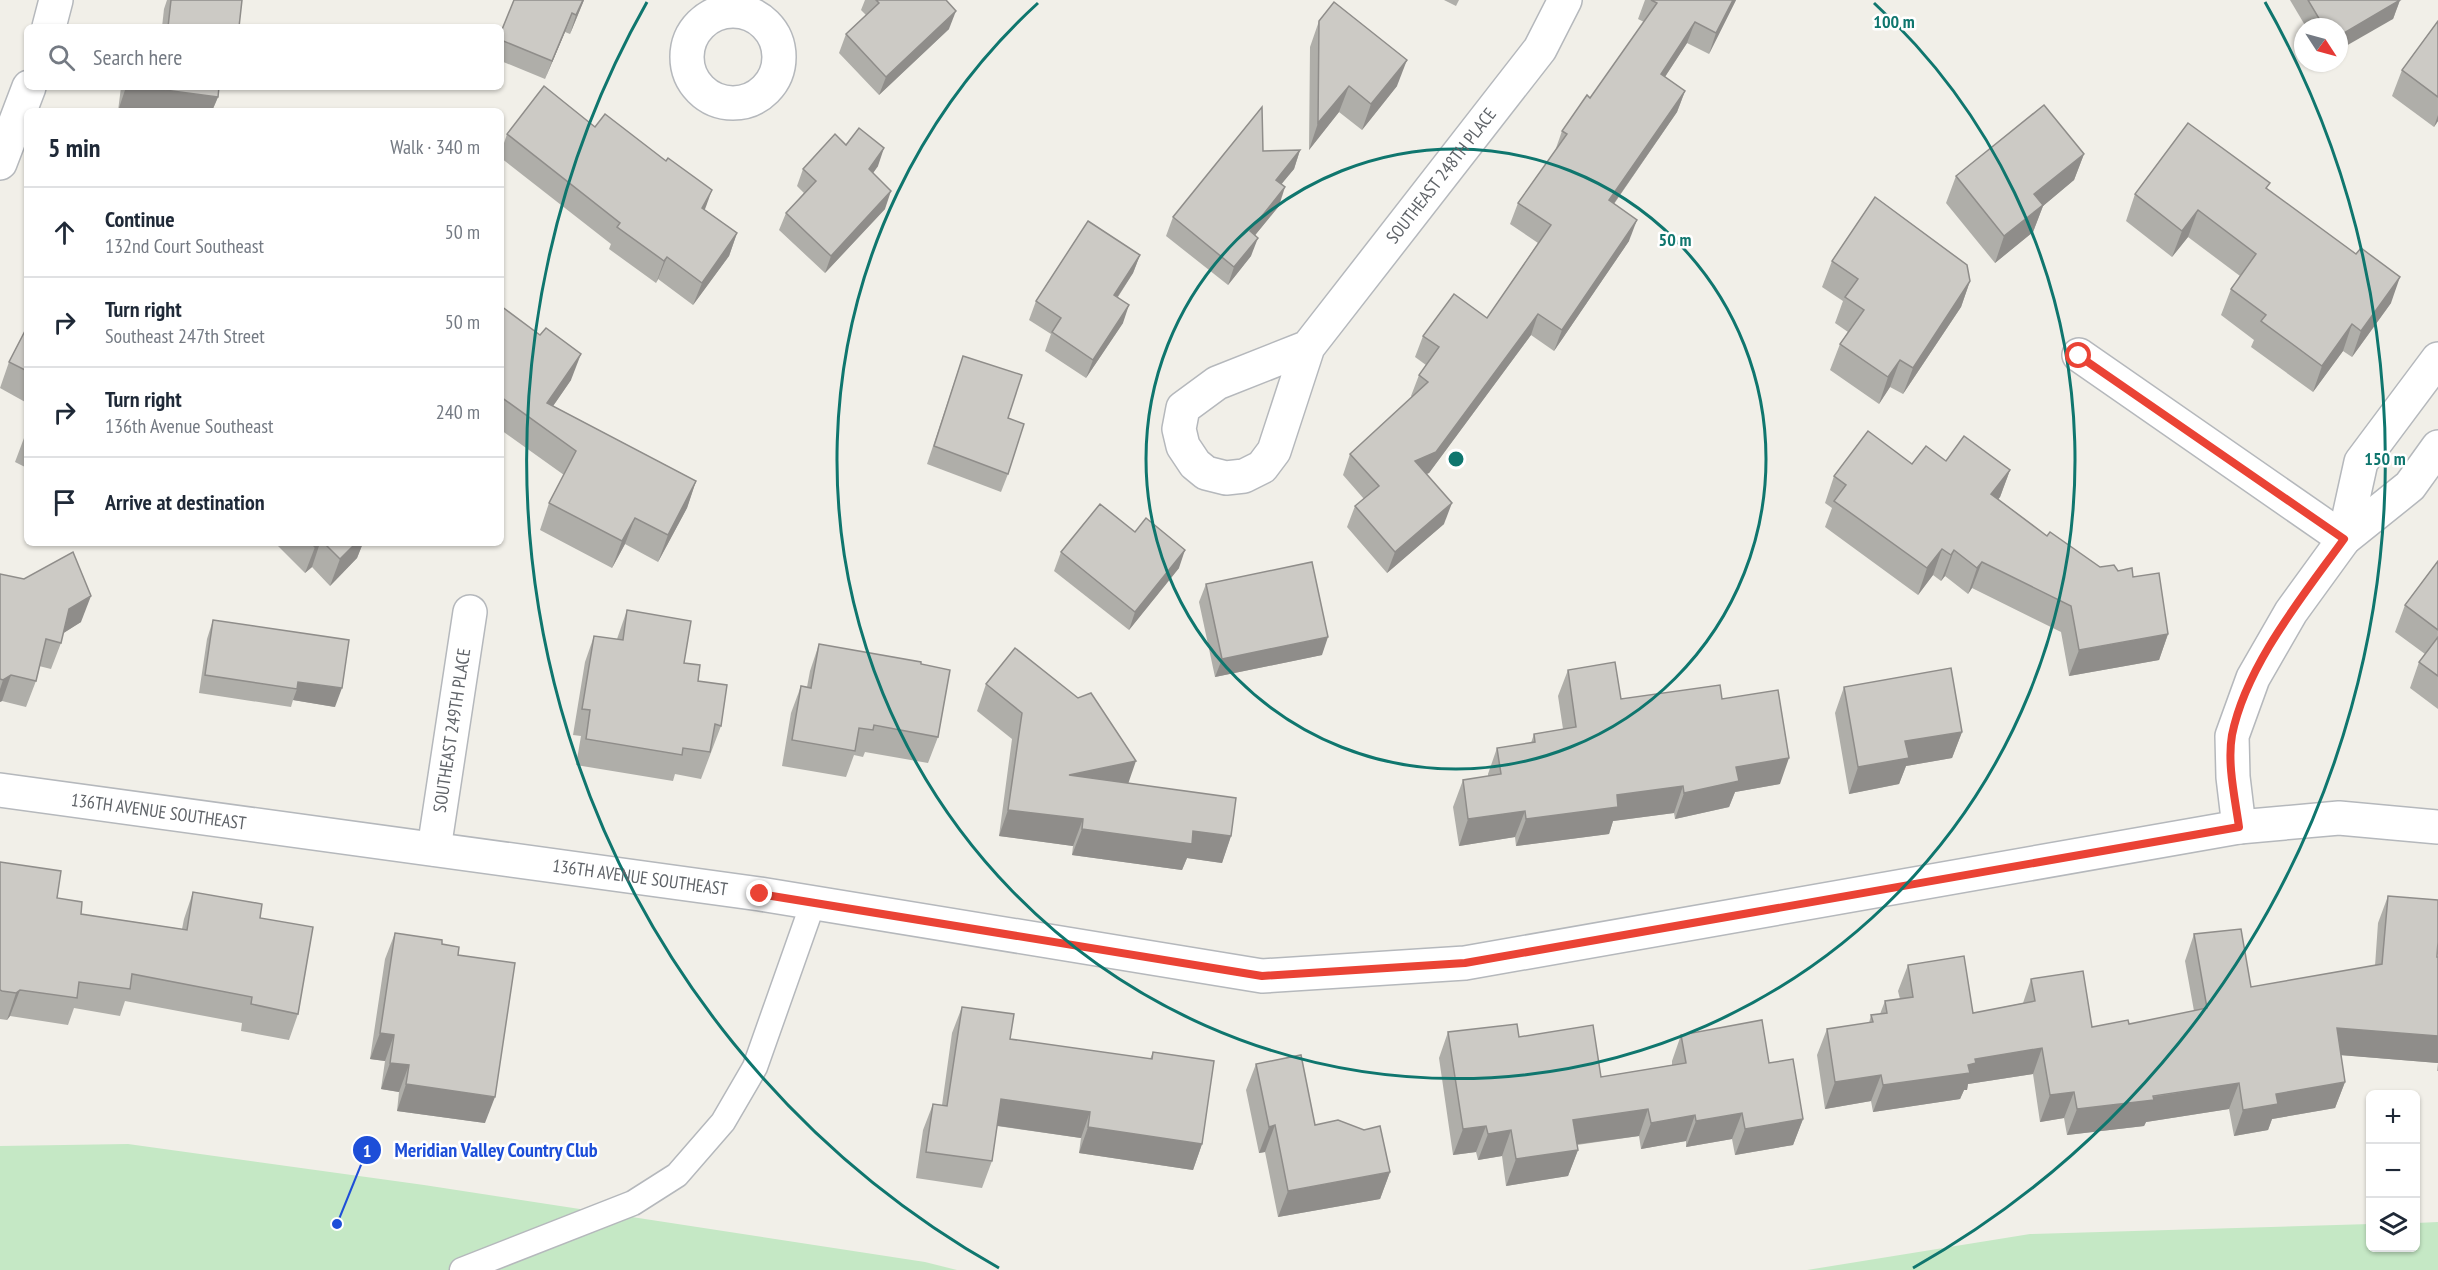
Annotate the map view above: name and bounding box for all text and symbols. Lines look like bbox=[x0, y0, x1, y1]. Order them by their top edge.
text: 100 m bbox=[1873, 10, 1915, 33]
north arrow bbox=[2294, 18, 2348, 72]
search box bbox=[24, 24, 504, 90]
icon: search bbox=[45, 41, 78, 74]
text: Search here bbox=[93, 43, 182, 71]
street label: SOUTHEAST 248TH PLACE bbox=[1381, 103, 1501, 248]
text: 5 min bbox=[48, 131, 101, 164]
text: Walk · 340 m bbox=[390, 134, 480, 160]
text: Continue bbox=[105, 205, 175, 233]
icon: ahead bbox=[48, 216, 81, 249]
text: 50 m bbox=[445, 219, 480, 245]
text: 50 m bbox=[1659, 228, 1691, 251]
text: 132nd Court Southeast bbox=[105, 233, 264, 259]
text: Turn right bbox=[105, 295, 182, 323]
icon: right bbox=[48, 306, 81, 339]
text: 50 m bbox=[445, 309, 480, 335]
text: Southeast 247th Street bbox=[105, 323, 265, 349]
route start bbox=[2065, 342, 2091, 368]
text: Turn right bbox=[105, 385, 182, 413]
icon: right bbox=[48, 396, 81, 429]
text: 240 m bbox=[436, 399, 480, 425]
text: 136th Avenue Southeast bbox=[105, 413, 274, 439]
text: 150 m bbox=[2364, 447, 2406, 470]
centre of rings bbox=[1446, 449, 1466, 469]
icon: arrive bbox=[48, 486, 81, 519]
text: Arrive at destination bbox=[105, 488, 265, 516]
street label: SOUTHEAST 249TH PLACE bbox=[428, 647, 475, 814]
street label: 136TH AVENUE SOUTHEAST bbox=[70, 788, 248, 835]
street label: 136TH AVENUE SOUTHEAST bbox=[551, 854, 729, 900]
route end bbox=[746, 880, 772, 906]
map controls bbox=[2366, 1090, 2420, 1252]
button: + bbox=[2366, 1090, 2420, 1144]
callout: Meridian Valley Country Club bbox=[352, 1131, 611, 1169]
text: Meridian Valley Country Club bbox=[394, 1137, 598, 1163]
text: 1 bbox=[363, 1139, 371, 1162]
button: − bbox=[2366, 1144, 2420, 1198]
button: layers bbox=[2366, 1198, 2420, 1252]

